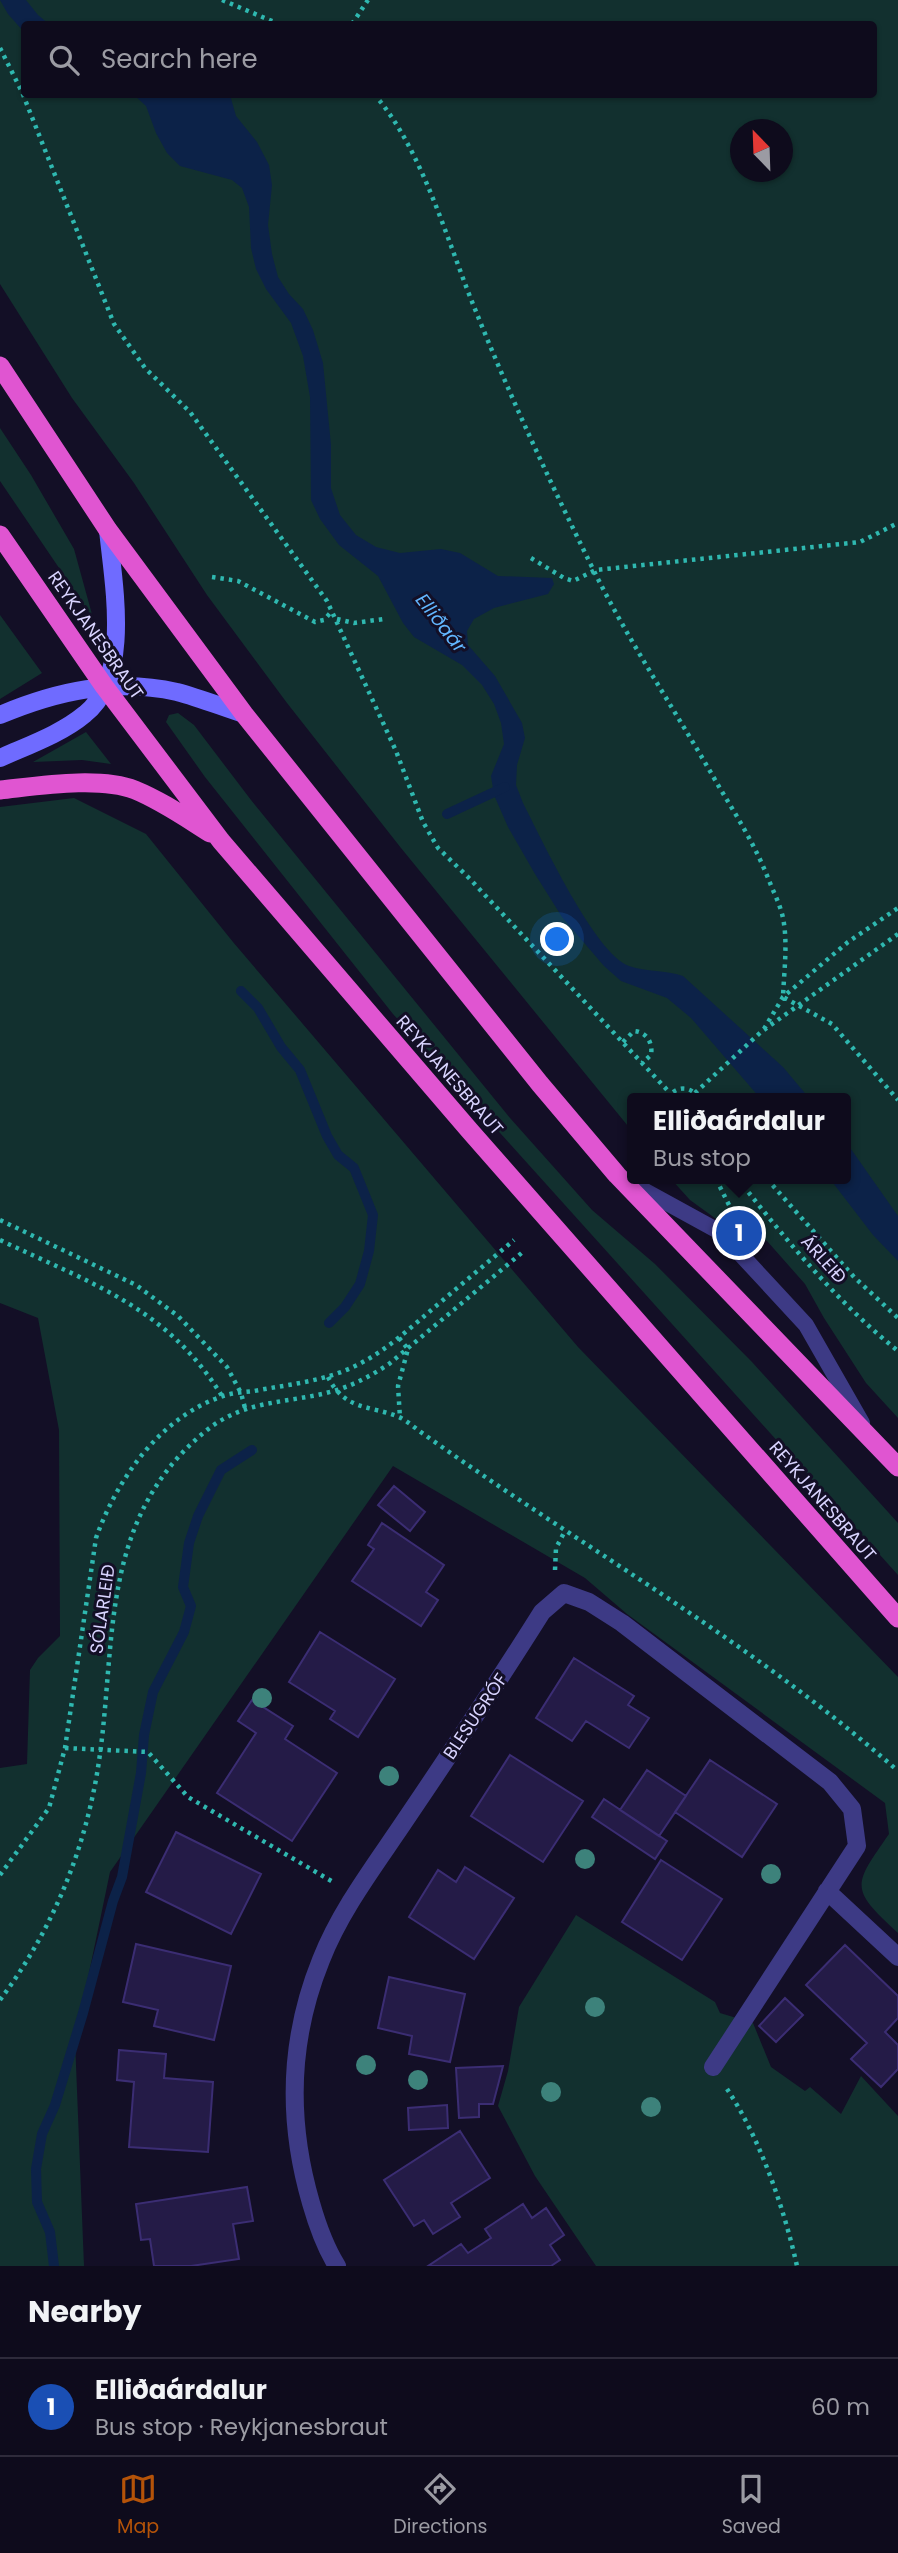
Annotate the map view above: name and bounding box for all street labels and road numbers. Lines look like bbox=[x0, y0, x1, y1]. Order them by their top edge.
street label: REYKJANESBRAUT bbox=[42, 566, 150, 704]
street label: REYKJANESBRAUT bbox=[391, 1010, 509, 1141]
street label: ÁRLEIÐ bbox=[795, 1229, 853, 1289]
street label: REYKJANESBRAUT bbox=[764, 1436, 882, 1567]
street label: SÓLARLEIÐ bbox=[83, 1563, 121, 1655]
street label: BLESUGRÓF bbox=[437, 1668, 513, 1764]

